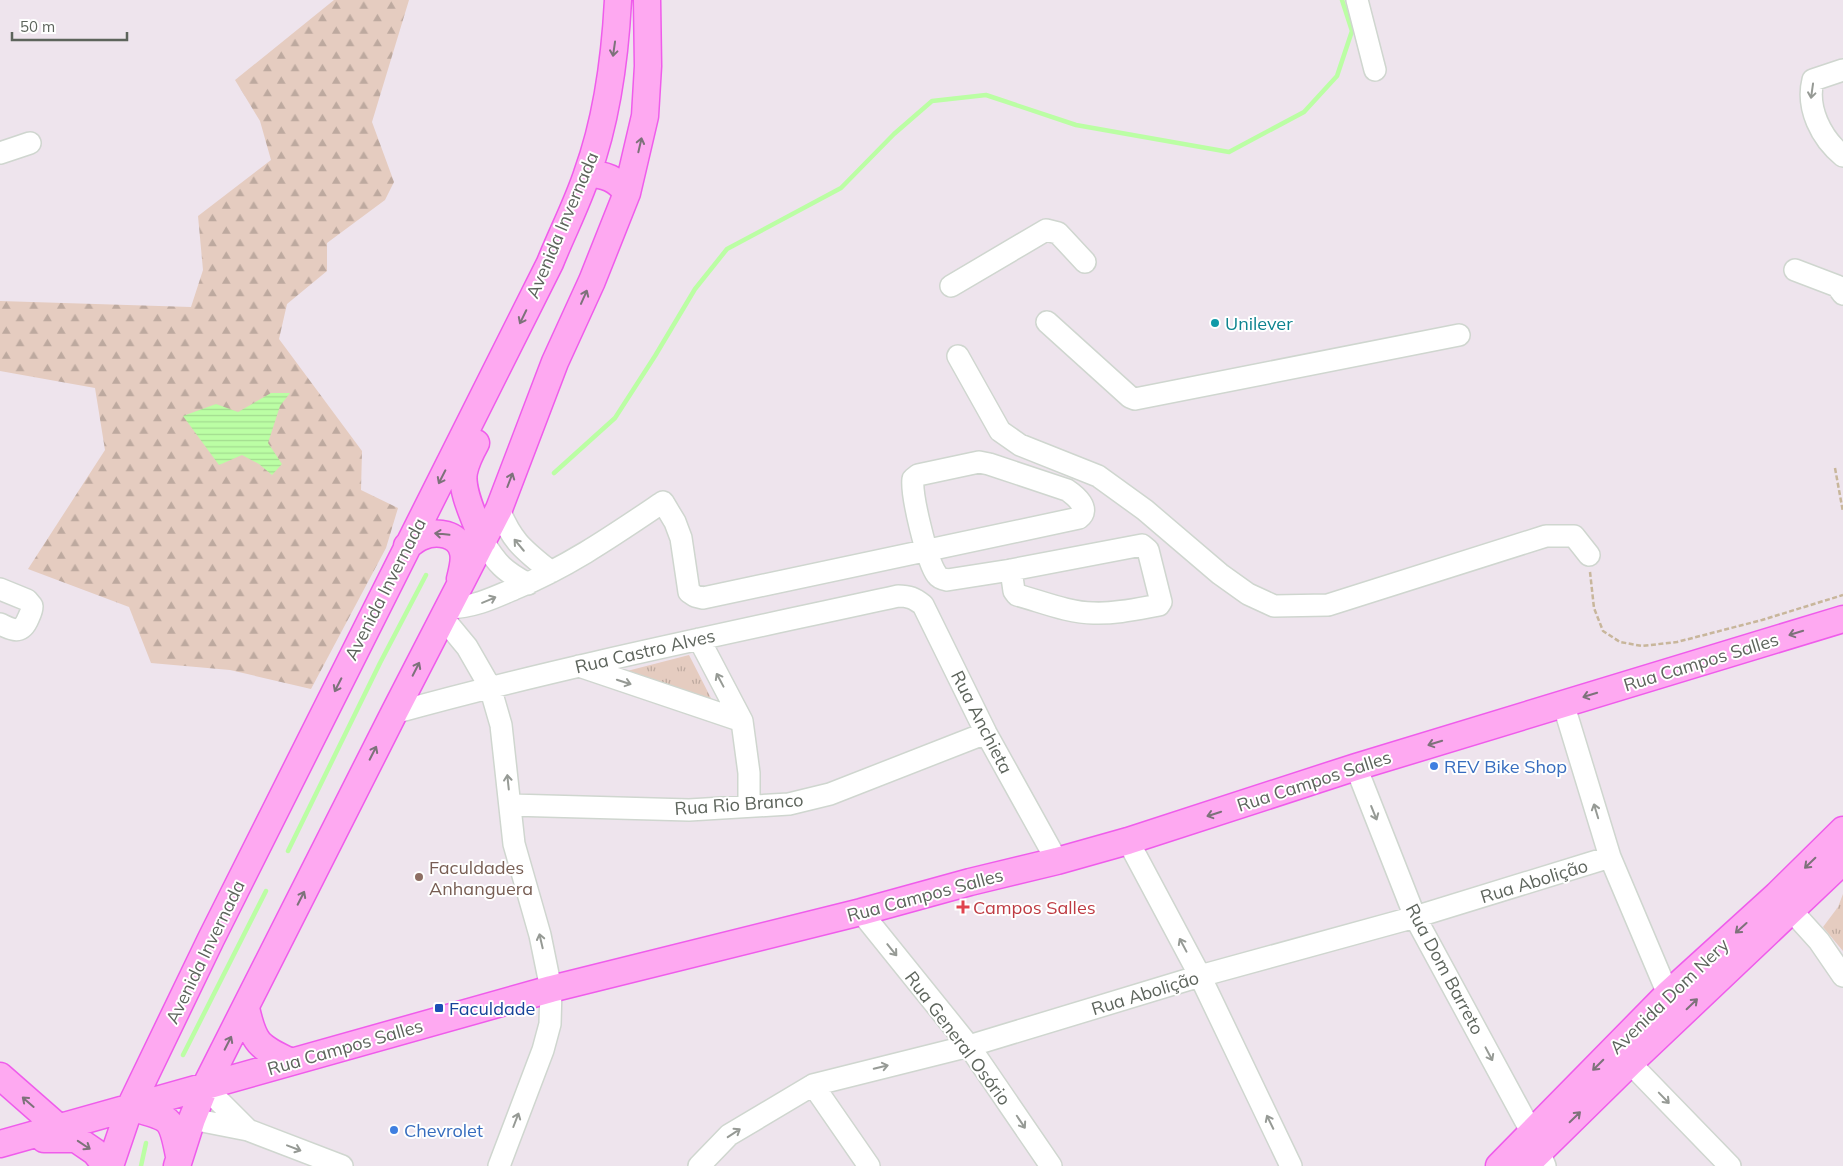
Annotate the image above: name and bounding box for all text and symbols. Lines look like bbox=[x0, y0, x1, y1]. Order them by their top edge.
scale bar bbox=[12, 10, 128, 42]
text: 50 m bbox=[20, 17, 55, 36]
one-way arrow bbox=[609, 40, 619, 56]
one-way arrow bbox=[1806, 83, 1816, 99]
one-way arrow bbox=[636, 137, 645, 153]
street label: Avenida Invernada bbox=[521, 148, 603, 302]
one-way arrow bbox=[580, 290, 590, 305]
one-way arrow bbox=[518, 309, 528, 324]
place label: Unilever bbox=[1225, 312, 1293, 335]
marker: Unilever bbox=[1209, 317, 1221, 329]
one-way arrow bbox=[437, 469, 446, 484]
one-way arrow bbox=[506, 473, 515, 488]
street label: Avenida Invernada bbox=[339, 514, 431, 664]
one-way arrow bbox=[434, 530, 450, 539]
one-way arrow bbox=[514, 538, 525, 551]
one-way arrow bbox=[481, 594, 496, 604]
street label: Rua Castro Alves bbox=[573, 624, 717, 678]
street label: Rua Campos Salles bbox=[1621, 627, 1781, 697]
one-way arrow bbox=[1789, 629, 1805, 639]
one-way arrow bbox=[411, 662, 421, 677]
street label: Rua Anchieta bbox=[946, 667, 1018, 777]
one-way arrow bbox=[715, 673, 724, 688]
one-way arrow bbox=[333, 677, 342, 692]
one-way arrow bbox=[616, 677, 632, 687]
one-way arrow bbox=[1583, 690, 1599, 700]
one-way arrow bbox=[1427, 738, 1443, 748]
street label: Rua Campos Salles bbox=[1234, 745, 1394, 817]
one-way arrow bbox=[369, 746, 379, 761]
place label: REV Bike Shop bbox=[1444, 755, 1567, 778]
marker: REV Bike Shop bbox=[1428, 760, 1440, 772]
one-way arrow bbox=[503, 775, 513, 791]
street label: Rua Rio Branco bbox=[674, 788, 804, 820]
one-way arrow bbox=[1591, 803, 1601, 819]
one-way arrow bbox=[1369, 805, 1379, 820]
one-way arrow bbox=[1206, 809, 1222, 819]
street label: Rua Abolição bbox=[1477, 854, 1591, 908]
place label: Faculdades Anhanguera bbox=[429, 856, 533, 900]
one-way arrow bbox=[1804, 857, 1816, 869]
street label: Rua Campos Salles bbox=[844, 863, 1006, 927]
marker: Faculdades Anhanguera bbox=[413, 871, 425, 883]
street label: Avenida Invernada bbox=[160, 876, 250, 1028]
one-way arrow bbox=[297, 891, 306, 906]
place label: Campos Salles bbox=[973, 896, 1096, 919]
street label: Rua Dom Barreto bbox=[1401, 900, 1489, 1038]
marker: Campos Salles bbox=[957, 901, 969, 913]
one-way arrow bbox=[1734, 922, 1747, 934]
street label: Avenida Dom Nery bbox=[1604, 933, 1734, 1059]
one-way arrow bbox=[536, 934, 545, 950]
one-way arrow bbox=[1178, 938, 1188, 952]
one-way arrow bbox=[886, 943, 897, 956]
street label: Rua General Osório bbox=[900, 966, 1016, 1110]
street label: Rua Abolição bbox=[1088, 966, 1202, 1020]
place label: Faculdade bbox=[449, 997, 535, 1020]
one-way arrow bbox=[1685, 998, 1698, 1010]
marker: Faculdade bbox=[433, 1002, 445, 1014]
street label: Rua Campos Salles bbox=[264, 1014, 426, 1080]
one-way arrow bbox=[223, 1036, 233, 1051]
one-way arrow bbox=[1484, 1046, 1494, 1061]
one-way arrow bbox=[1592, 1059, 1605, 1071]
one-way arrow bbox=[873, 1062, 889, 1071]
one-way arrow bbox=[1658, 1092, 1670, 1104]
one-way arrow bbox=[22, 1097, 35, 1108]
one-way arrow bbox=[1568, 1111, 1581, 1123]
one-way arrow bbox=[512, 1113, 521, 1129]
one-way arrow bbox=[1016, 1115, 1026, 1129]
one-way arrow bbox=[1265, 1115, 1274, 1130]
place label: Chevrolet bbox=[404, 1119, 483, 1142]
marker: Chevrolet bbox=[388, 1124, 400, 1136]
one-way arrow bbox=[727, 1127, 741, 1138]
one-way arrow bbox=[77, 1140, 91, 1150]
one-way arrow bbox=[286, 1144, 301, 1153]

